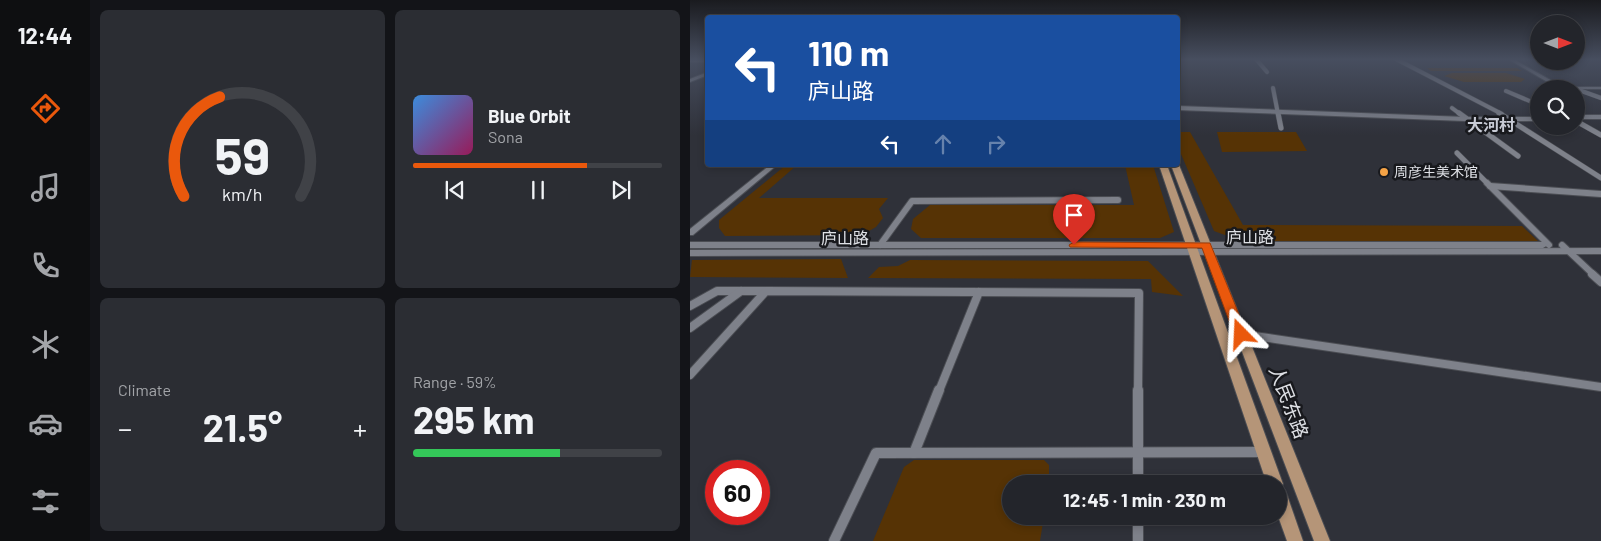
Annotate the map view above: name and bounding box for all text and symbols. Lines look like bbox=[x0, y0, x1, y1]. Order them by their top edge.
north arrow bbox=[1530, 15, 1585, 70]
map controls bbox=[1530, 15, 1585, 135]
text: 12:44 bbox=[18, 22, 72, 48]
text: 110 m bbox=[808, 31, 889, 73]
icon: left bbox=[725, 35, 790, 100]
text: 庐山路 bbox=[808, 77, 874, 103]
button: search bbox=[1530, 80, 1585, 135]
icon: directions bbox=[28, 91, 63, 126]
text: Blue Orbit bbox=[488, 104, 571, 127]
district label: 大河村 bbox=[1467, 115, 1515, 134]
text: 59 bbox=[215, 123, 270, 185]
text: Sona bbox=[488, 127, 523, 146]
icon: left bbox=[876, 130, 904, 158]
icon: ahead bbox=[929, 130, 957, 158]
icon: right bbox=[982, 130, 1010, 158]
place label: 周彦生美术馆 bbox=[1394, 163, 1478, 180]
marker: 周彦生美术馆 bbox=[1378, 166, 1390, 178]
icon: music bbox=[28, 170, 63, 205]
icon: previous bbox=[441, 176, 469, 204]
icon: pause bbox=[524, 176, 552, 204]
icon: next bbox=[607, 176, 635, 204]
text: km/h bbox=[222, 183, 263, 205]
pin bbox=[1053, 194, 1095, 245]
icon: arrive bbox=[1060, 201, 1088, 229]
street label: 庐山路 bbox=[1226, 227, 1274, 246]
street label: 庐山路 bbox=[821, 228, 869, 247]
icon: phone bbox=[28, 248, 63, 283]
position arrow bbox=[1214, 307, 1266, 359]
icon: climate bbox=[28, 327, 63, 362]
street label: 人民东路 bbox=[1265, 362, 1314, 441]
text: Range · 59% bbox=[413, 372, 497, 391]
text: Climate bbox=[118, 380, 171, 399]
text: 295 km bbox=[413, 396, 535, 442]
text: 21.5° bbox=[203, 404, 282, 450]
icon: car bbox=[28, 406, 63, 441]
text: − bbox=[118, 411, 132, 445]
text: + bbox=[353, 411, 367, 445]
speed limit sign: 60 bbox=[705, 460, 770, 525]
icon: filters bbox=[28, 484, 63, 519]
text: 12:45 · 1 min · 230 m bbox=[1063, 488, 1226, 511]

